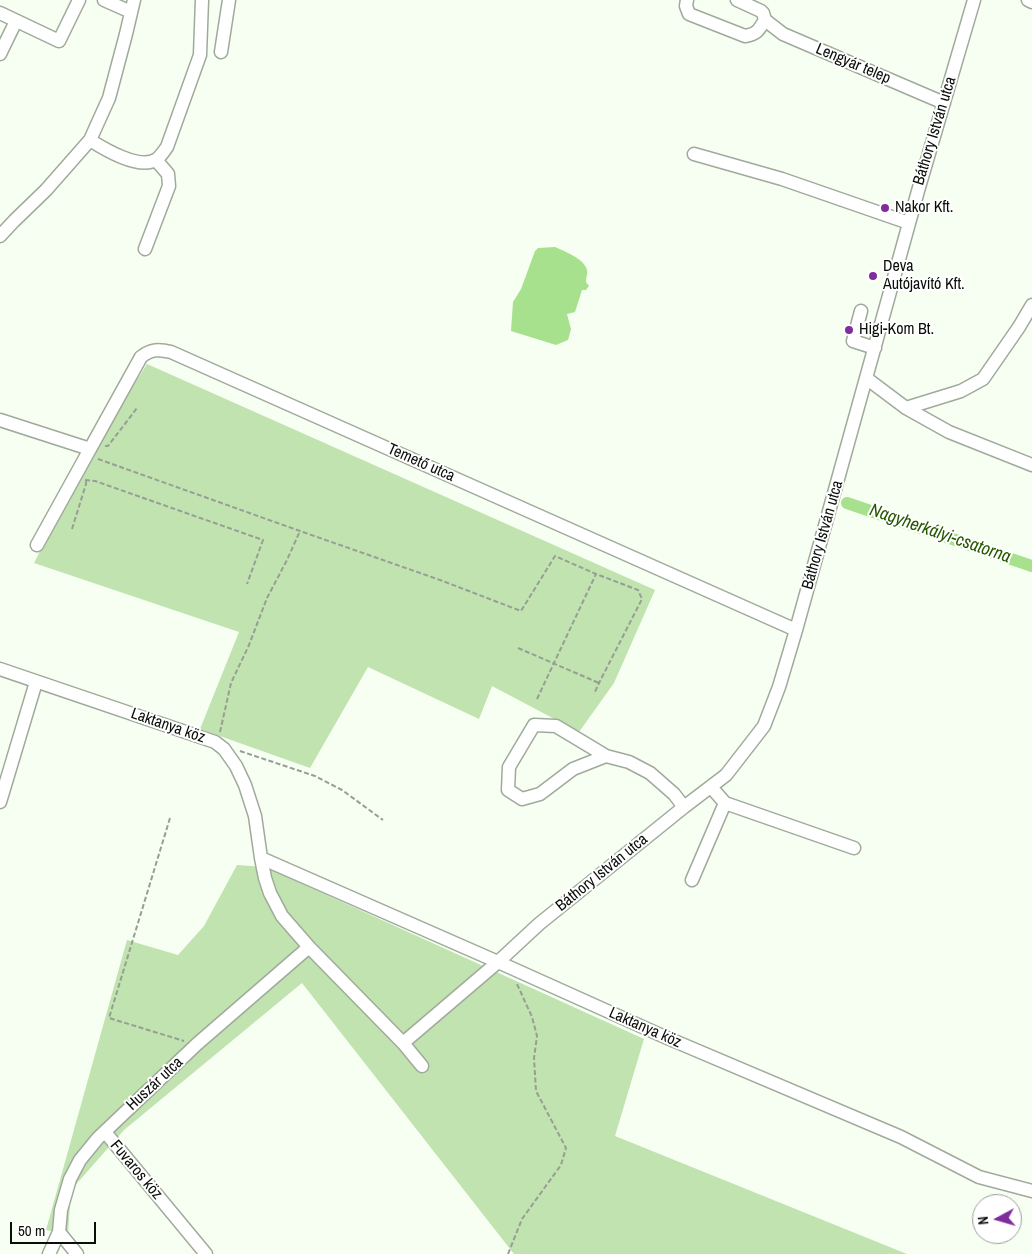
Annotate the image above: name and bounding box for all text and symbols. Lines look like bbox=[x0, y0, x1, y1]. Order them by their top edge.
street label: Lengyár telep bbox=[813, 40, 893, 88]
street label: Báthory István utca bbox=[909, 74, 961, 188]
place label: Nakor Kft. bbox=[895, 198, 953, 218]
marker: Nakor Kft. bbox=[879, 202, 891, 214]
place label: Deva Autójavító Kft. bbox=[883, 257, 965, 295]
marker: Deva Autójavító Kft. bbox=[867, 270, 879, 282]
place label: Higi-Kom Bt. bbox=[859, 320, 934, 340]
marker: Higi-Kom Bt. bbox=[843, 324, 855, 336]
street label: Temető utca bbox=[384, 440, 458, 486]
street label: Báthory István utca bbox=[798, 478, 848, 592]
water label: Nagyherkályi-csatorna bbox=[867, 500, 1013, 568]
street label: Laktanya köz bbox=[128, 704, 208, 748]
street label: Báthory István utca bbox=[552, 830, 652, 916]
street label: Laktanya köz bbox=[606, 1004, 684, 1052]
street label: Huszár utca bbox=[123, 1053, 187, 1115]
street label: Fuvaros köz bbox=[106, 1136, 166, 1204]
north arrow bbox=[972, 1194, 1022, 1244]
scale bar bbox=[12, 1212, 99, 1244]
text: N bbox=[974, 1215, 992, 1226]
text: 50 m bbox=[18, 1220, 45, 1241]

